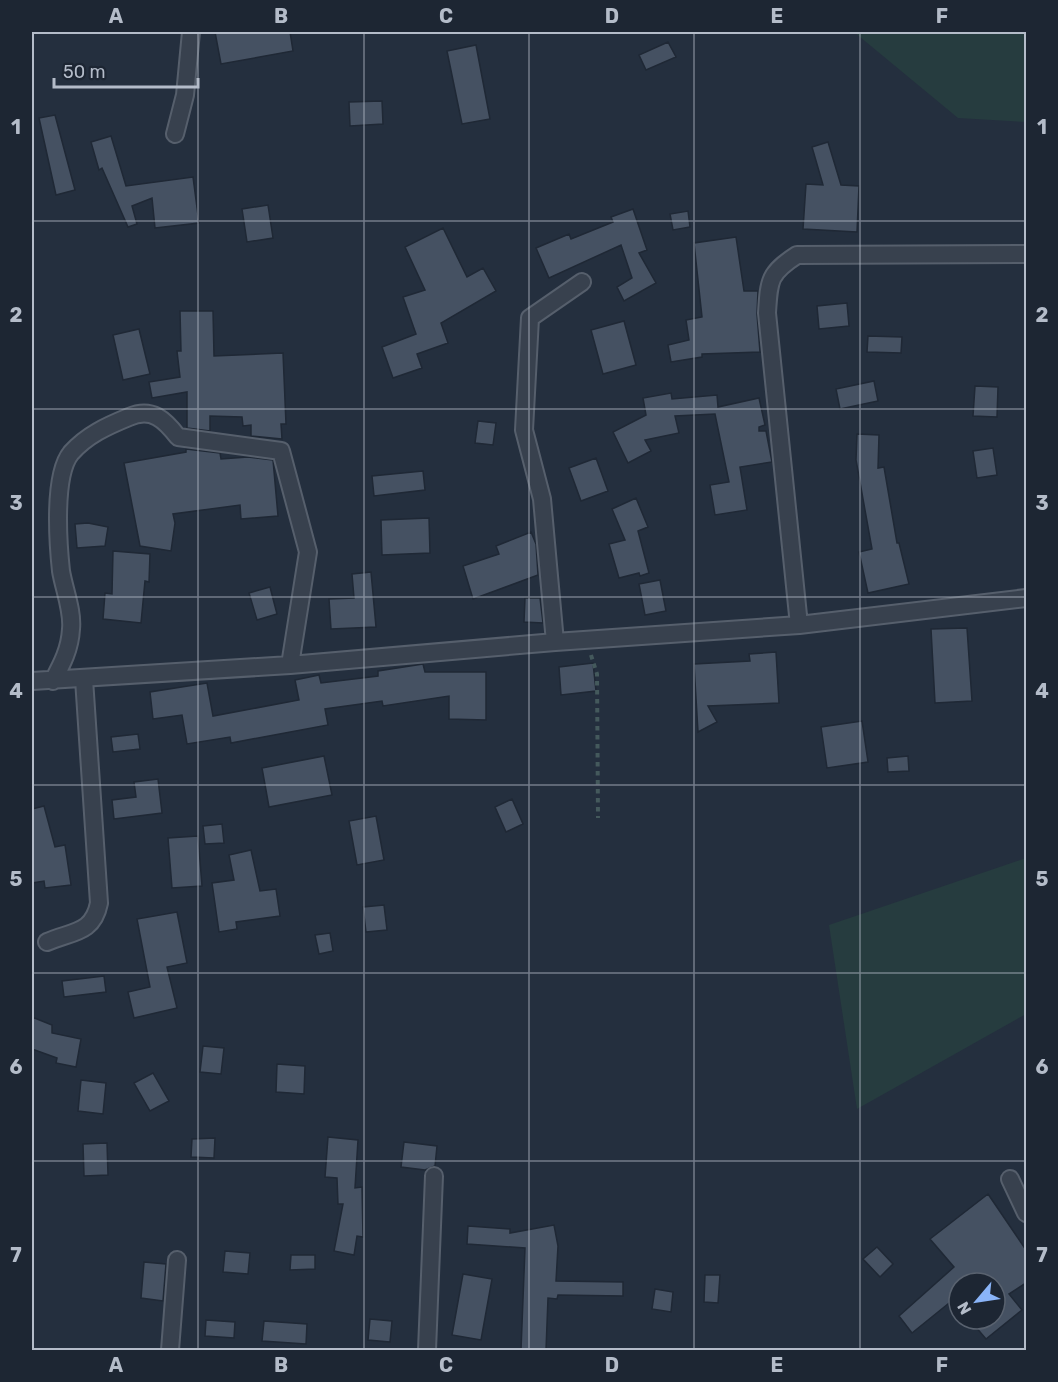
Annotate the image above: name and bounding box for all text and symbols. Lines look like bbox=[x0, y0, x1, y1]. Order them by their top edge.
text: A bbox=[109, 4, 124, 28]
text: B bbox=[274, 4, 288, 28]
text: C bbox=[439, 4, 453, 28]
text: D bbox=[605, 4, 619, 28]
text: E bbox=[771, 4, 783, 28]
text: F bbox=[936, 4, 948, 28]
scale bar bbox=[54, 51, 198, 89]
text: 50 m bbox=[63, 61, 106, 83]
text: 1 bbox=[11, 115, 21, 139]
text: 1 bbox=[1037, 115, 1047, 139]
text: 2 bbox=[10, 303, 23, 327]
text: 2 bbox=[1036, 303, 1049, 327]
text: 3 bbox=[9, 491, 23, 515]
text: 3 bbox=[1035, 491, 1049, 515]
text: 4 bbox=[9, 679, 23, 703]
text: 4 bbox=[1035, 679, 1049, 703]
text: 5 bbox=[10, 867, 23, 891]
text: 5 bbox=[1036, 867, 1049, 891]
text: 6 bbox=[9, 1055, 23, 1079]
text: 6 bbox=[1035, 1055, 1049, 1079]
text: 7 bbox=[10, 1243, 22, 1267]
text: 7 bbox=[1036, 1243, 1048, 1267]
north arrow bbox=[947, 1271, 1007, 1331]
text: N bbox=[953, 1298, 975, 1318]
text: A bbox=[109, 1353, 124, 1377]
text: B bbox=[274, 1353, 288, 1377]
text: C bbox=[439, 1353, 453, 1377]
text: D bbox=[605, 1353, 619, 1377]
text: E bbox=[771, 1353, 783, 1377]
text: F bbox=[936, 1353, 948, 1377]

